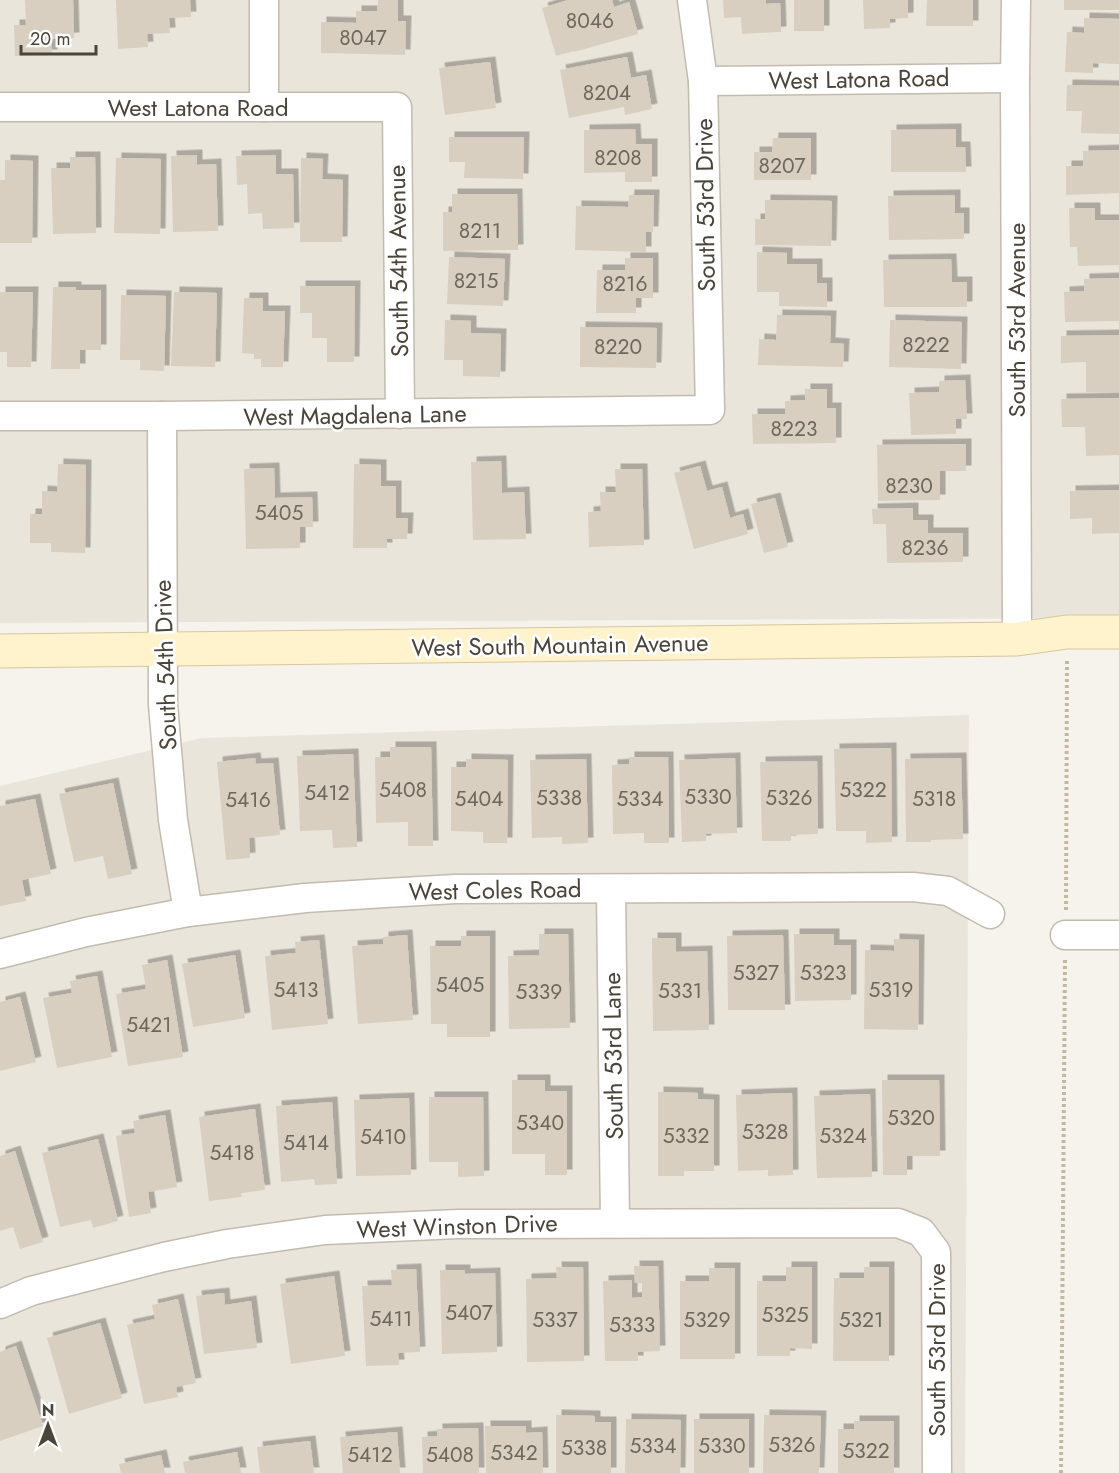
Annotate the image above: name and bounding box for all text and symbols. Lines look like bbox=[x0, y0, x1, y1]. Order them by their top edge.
house number: 8046 bbox=[566, 6, 614, 36]
scale bar bbox=[21, 18, 96, 56]
house number: 8047 bbox=[339, 23, 387, 53]
text: 20 m bbox=[30, 26, 70, 52]
street label: West Latona Road bbox=[768, 60, 950, 98]
house number: 8204 bbox=[583, 78, 631, 108]
street label: West Latona Road bbox=[107, 90, 289, 125]
street label: South 53rd Drive bbox=[686, 118, 724, 292]
house number: 8208 bbox=[594, 143, 642, 173]
house number: 8207 bbox=[758, 151, 806, 181]
street label: South 54th Avenue bbox=[379, 165, 417, 357]
house number: 8211 bbox=[459, 216, 501, 246]
street label: South 53rd Avenue bbox=[999, 223, 1034, 417]
house number: 8215 bbox=[454, 266, 498, 296]
house number: 8216 bbox=[603, 269, 647, 299]
house number: 8222 bbox=[902, 330, 950, 360]
house number: 8220 bbox=[594, 332, 642, 362]
street label: West Magdalena Lane bbox=[243, 396, 467, 434]
house number: 8223 bbox=[771, 414, 817, 444]
house number: 8230 bbox=[885, 471, 933, 501]
house number: 5405 bbox=[255, 498, 303, 528]
house number: 8236 bbox=[902, 533, 948, 563]
street label: South 54th Drive bbox=[145, 579, 185, 751]
street label: West South Mountain Avenue bbox=[411, 625, 709, 665]
house number: 5408 bbox=[379, 775, 427, 805]
house number: 5322 bbox=[839, 775, 887, 805]
house number: 5412 bbox=[304, 778, 350, 808]
house number: 5330 bbox=[684, 782, 732, 812]
house number: 5338 bbox=[536, 783, 582, 813]
house number: 5326 bbox=[765, 783, 813, 813]
house number: 5404 bbox=[455, 784, 503, 814]
house number: 5334 bbox=[616, 784, 664, 814]
house number: 5318 bbox=[912, 784, 956, 814]
house number: 5416 bbox=[225, 785, 271, 815]
street label: West Coles Road bbox=[408, 871, 582, 909]
house number: 5327 bbox=[733, 958, 779, 988]
house number: 5323 bbox=[800, 958, 846, 988]
house number: 5405 bbox=[436, 970, 484, 1000]
street label: South 53rd Lane bbox=[594, 972, 632, 1140]
house number: 5413 bbox=[273, 975, 319, 1005]
house number: 5319 bbox=[869, 975, 913, 1005]
house number: 5331 bbox=[658, 976, 702, 1006]
house number: 5339 bbox=[516, 977, 562, 1007]
house number: 5421 bbox=[126, 1010, 172, 1040]
house number: 5320 bbox=[887, 1103, 935, 1133]
house number: 5340 bbox=[516, 1108, 564, 1138]
house number: 5328 bbox=[742, 1117, 788, 1147]
house number: 5332 bbox=[663, 1121, 709, 1151]
house number: 5324 bbox=[819, 1121, 867, 1151]
house number: 5410 bbox=[360, 1122, 406, 1152]
house number: 5414 bbox=[283, 1128, 329, 1158]
house number: 5418 bbox=[209, 1138, 255, 1168]
street label: West Winston Drive bbox=[356, 1205, 558, 1247]
street label: South 53rd Drive bbox=[919, 1263, 954, 1437]
house number: 5407 bbox=[445, 1298, 493, 1328]
house number: 5325 bbox=[761, 1300, 809, 1330]
house number: 5411 bbox=[370, 1304, 413, 1334]
house number: 5337 bbox=[532, 1305, 578, 1335]
house number: 5329 bbox=[683, 1305, 731, 1335]
house number: 5321 bbox=[839, 1305, 883, 1335]
house number: 5333 bbox=[609, 1310, 655, 1340]
north arrow bbox=[18, 1395, 78, 1455]
text: N bbox=[42, 1399, 54, 1422]
house number: 5326 bbox=[768, 1430, 816, 1460]
house number: 5334 bbox=[629, 1431, 677, 1461]
house number: 5330 bbox=[698, 1431, 746, 1461]
house number: 5338 bbox=[561, 1433, 607, 1463]
house number: 5322 bbox=[842, 1436, 890, 1466]
house number: 5342 bbox=[490, 1438, 538, 1468]
house number: 5412 bbox=[347, 1440, 393, 1470]
house number: 5408 bbox=[426, 1440, 474, 1470]

